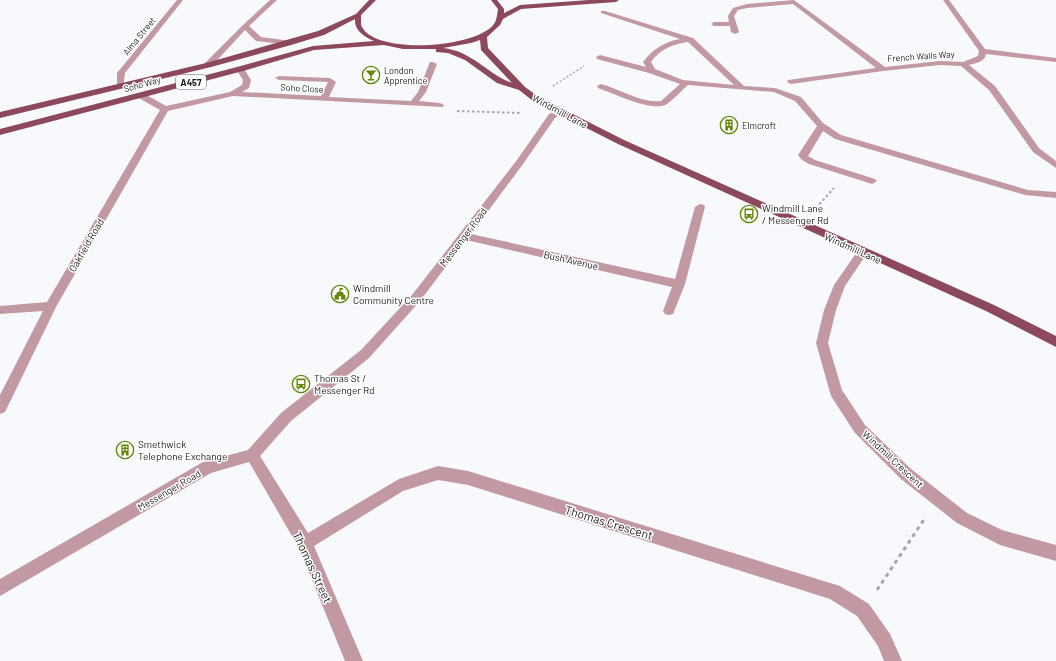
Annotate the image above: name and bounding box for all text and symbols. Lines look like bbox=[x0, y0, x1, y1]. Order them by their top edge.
street label: Alma Street bbox=[120, 15, 158, 57]
street label: French Walls Way bbox=[887, 48, 955, 64]
bar icon: London Apprentice bbox=[361, 65, 381, 85]
place label: London Apprentice bbox=[384, 65, 428, 86]
street label: Soho Way bbox=[122, 74, 162, 94]
road number: A457 bbox=[176, 75, 206, 89]
street label: Soho Close bbox=[280, 81, 324, 95]
street label: Windmill Lane bbox=[530, 91, 590, 131]
building icon: Elmcroft bbox=[719, 115, 739, 135]
place label: Elmcroft bbox=[742, 120, 776, 131]
place label: Windmill Lane / Messenger Rd bbox=[762, 202, 828, 226]
bus stop icon: Windmill Lane / Messenger Rd bbox=[739, 204, 759, 224]
street label: Messenger Road bbox=[437, 205, 489, 269]
street label: Oakfield Road bbox=[66, 216, 106, 274]
street label: Windmill Lane bbox=[823, 230, 883, 266]
street label: Bush Avenue bbox=[543, 248, 599, 272]
place label: Windmill Community Centre bbox=[353, 282, 434, 306]
public building icon: Windmill Community Centre bbox=[330, 284, 350, 304]
place label: Thomas St / Messenger Rd bbox=[314, 372, 374, 396]
bus stop icon: Thomas St / Messenger Rd bbox=[291, 374, 311, 394]
street label: Windmill Crescent bbox=[860, 428, 926, 490]
place label: Smethwick Telephone Exchange bbox=[138, 438, 227, 462]
building icon: Smethwick Telephone Exchange bbox=[115, 440, 135, 460]
street label: Messenger Road bbox=[135, 467, 203, 513]
street label: Thomas Crescent bbox=[563, 502, 655, 542]
street label: Thomas Street bbox=[290, 529, 336, 605]

